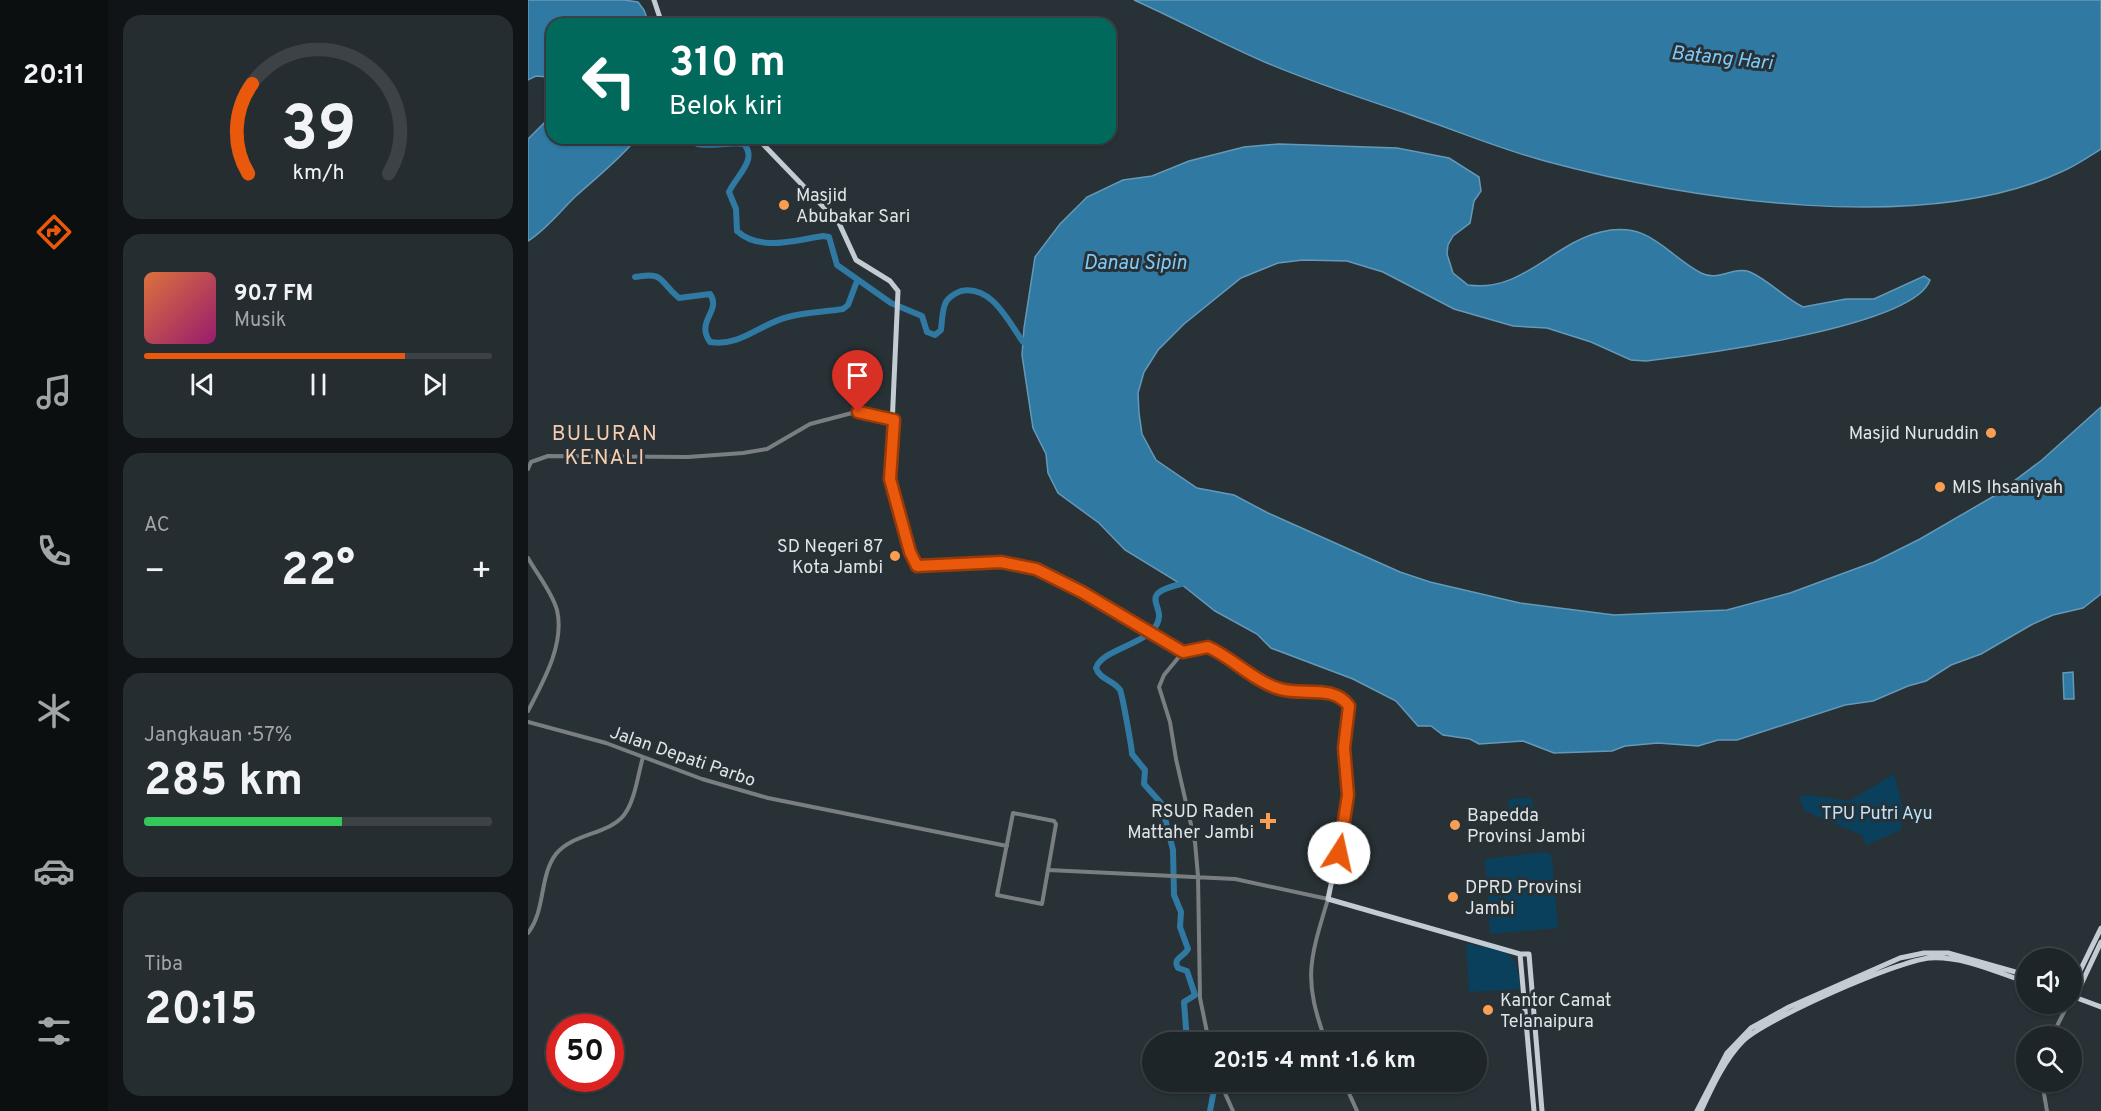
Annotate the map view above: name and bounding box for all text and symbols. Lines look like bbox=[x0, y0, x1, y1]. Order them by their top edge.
text: 310 m bbox=[669, 38, 786, 91]
water label: Batang Hari bbox=[1670, 41, 1775, 77]
icon: left bbox=[570, 42, 648, 120]
text: 20:11 bbox=[23, 59, 85, 93]
text: Belok kiri bbox=[669, 90, 783, 124]
text: 39 bbox=[280, 93, 356, 172]
text: km/h bbox=[292, 160, 344, 187]
place label: Masjid Abubakar Sari bbox=[796, 185, 910, 229]
marker: Masjid Abubakar Sari bbox=[777, 198, 791, 212]
icon: directions bbox=[33, 211, 75, 253]
water label: Danau Sipin bbox=[1083, 251, 1187, 277]
text: 90.7 FM bbox=[234, 281, 313, 308]
text: Musik bbox=[234, 308, 286, 334]
pin bbox=[832, 350, 883, 412]
icon: arrive bbox=[841, 359, 874, 392]
icon: previous bbox=[186, 368, 219, 401]
icon: pause bbox=[302, 368, 335, 401]
icon: next bbox=[418, 368, 451, 401]
icon: music bbox=[33, 371, 75, 413]
district label: BULURAN KENALI bbox=[552, 421, 658, 472]
place label: Masjid Nuruddin bbox=[1849, 423, 1979, 446]
marker: Masjid Nuruddin bbox=[1984, 426, 1998, 440]
place label: MIS Ihsaniyah bbox=[1952, 477, 2063, 500]
marker: MIS Ihsaniyah bbox=[1933, 480, 1947, 494]
text: AC bbox=[144, 513, 170, 539]
icon: phone bbox=[33, 530, 75, 572]
place label: SD Negeri 87 Kota Jambi bbox=[777, 536, 883, 580]
text: 22° bbox=[281, 544, 355, 601]
marker: SD Negeri 87 Kota Jambi bbox=[888, 549, 902, 563]
text: − bbox=[144, 552, 165, 594]
text: + bbox=[471, 552, 492, 594]
icon: climate bbox=[33, 690, 75, 732]
street label: Jalan Depati Parbo bbox=[606, 722, 759, 793]
text: Jangkauan · 57% bbox=[144, 723, 292, 749]
text: 285 km bbox=[144, 754, 303, 811]
place label: RSUD Raden Mattaher Jambi bbox=[1127, 801, 1254, 845]
park label: TPU Putri Ayu bbox=[1821, 803, 1933, 826]
place label: Bapedda Provinsi Jambi bbox=[1467, 805, 1585, 849]
marker: RSUD Raden Mattaher Jambi bbox=[1259, 812, 1277, 830]
marker: Bapedda Provinsi Jambi bbox=[1448, 818, 1462, 832]
position arrow bbox=[1307, 821, 1371, 885]
icon: car bbox=[33, 850, 75, 892]
place label: DPRD Provinsi Jambi bbox=[1465, 877, 1582, 921]
marker: DPRD Provinsi Jambi bbox=[1446, 890, 1460, 904]
map controls bbox=[2016, 948, 2082, 1092]
button: sound bbox=[2016, 948, 2082, 1014]
text: Tiba bbox=[144, 952, 183, 978]
text: 20:15 bbox=[144, 983, 258, 1040]
place label: Kantor Camat Telanaipura bbox=[1500, 990, 1612, 1034]
marker: Kantor Camat Telanaipura bbox=[1481, 1003, 1495, 1017]
icon: filters bbox=[33, 1010, 75, 1052]
speed limit sign: 50 bbox=[546, 1014, 624, 1092]
button: search bbox=[2016, 1026, 2082, 1092]
text: 20:15 · 4 mnt · 1.6 km bbox=[1213, 1048, 1416, 1075]

